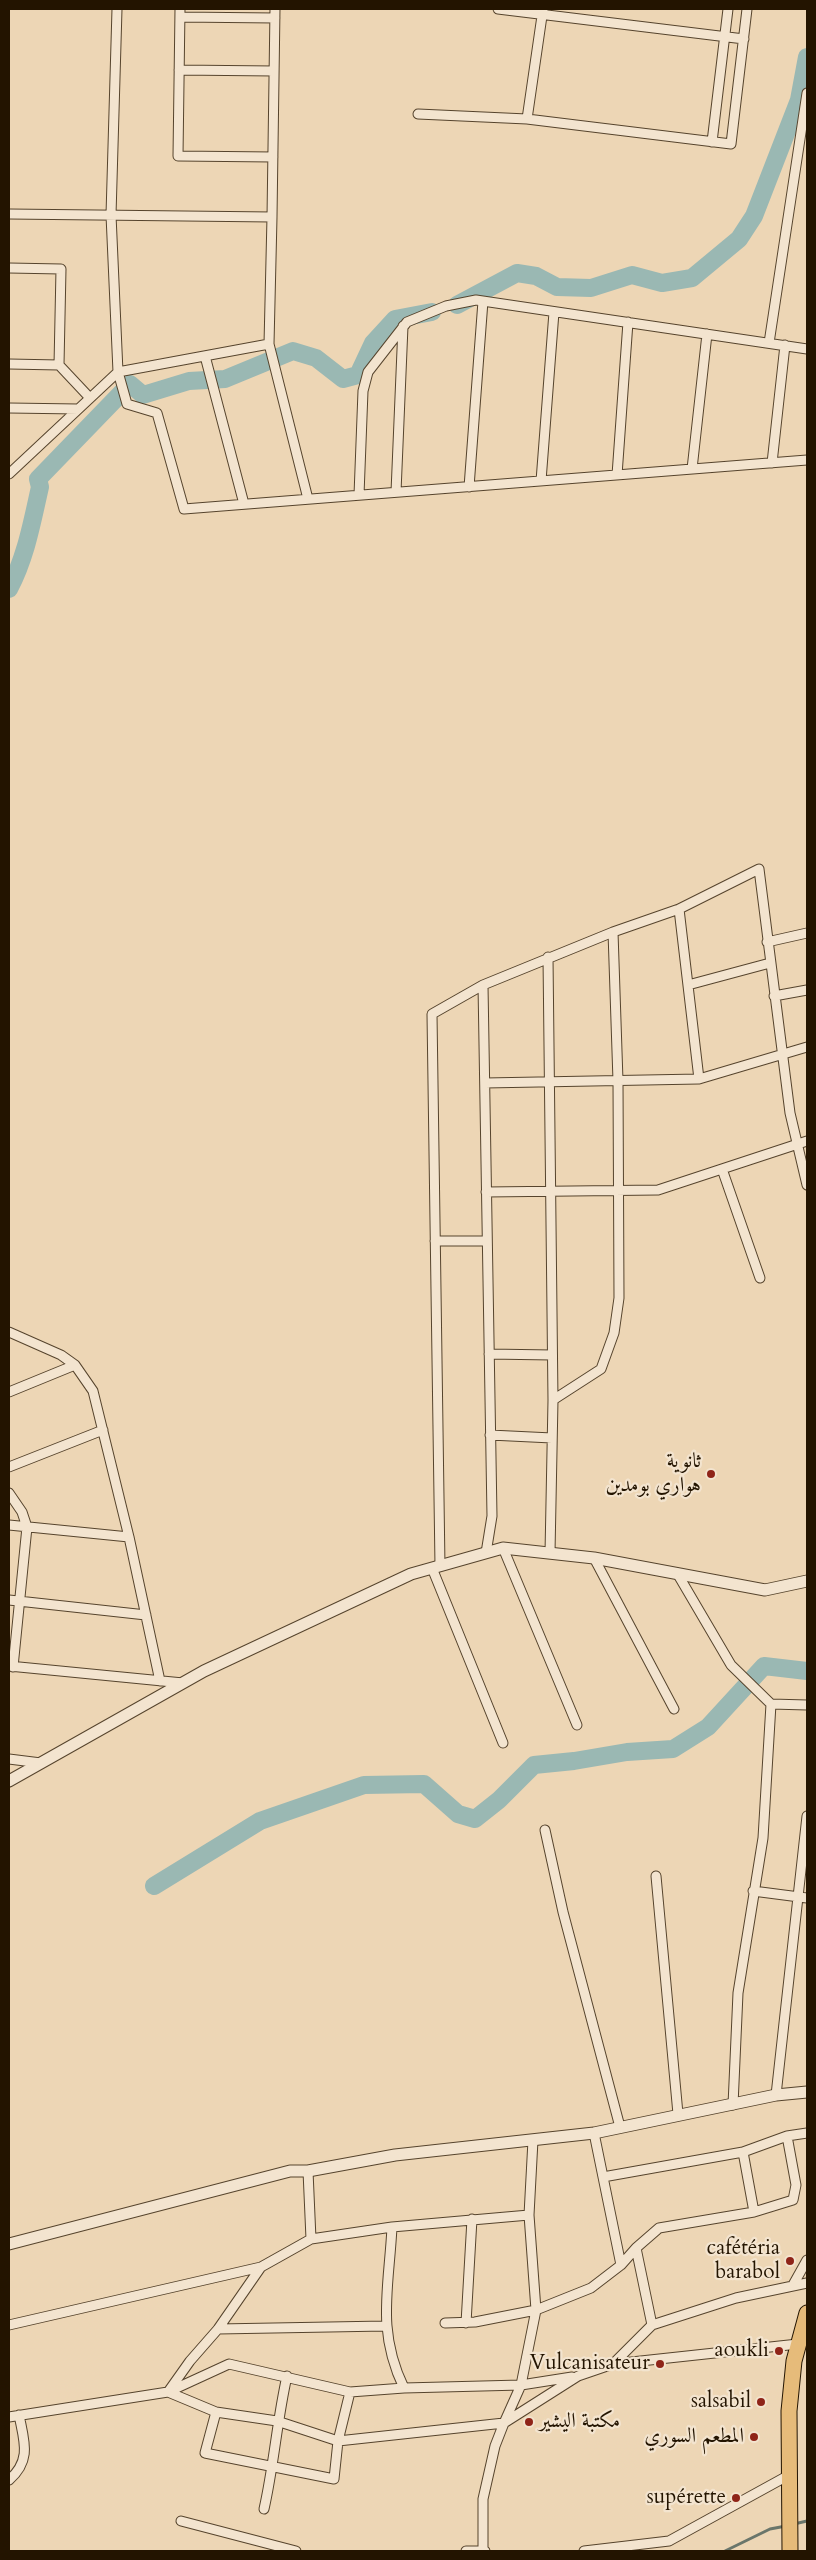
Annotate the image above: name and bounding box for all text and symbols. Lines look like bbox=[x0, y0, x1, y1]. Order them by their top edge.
place label: ثانوية هواري بومدين bbox=[606, 1449, 701, 1499]
marker: ثانوية هواري بومدين bbox=[705, 1468, 717, 1480]
place label: cafétéria barabol bbox=[707, 2236, 780, 2286]
marker: cafétéria barabol bbox=[784, 2255, 796, 2267]
place label: aoukli bbox=[715, 2338, 769, 2364]
marker: aoukli bbox=[773, 2345, 785, 2357]
place label: Vulcanisateur bbox=[530, 2351, 650, 2377]
marker: Vulcanisateur bbox=[654, 2358, 666, 2370]
place label: salsabil bbox=[691, 2389, 751, 2415]
marker: salsabil bbox=[755, 2396, 767, 2408]
place label: مكتبة اليشير bbox=[539, 2409, 620, 2435]
marker: مكتبة اليشير bbox=[523, 2416, 535, 2428]
place label: المطعم السوري bbox=[644, 2424, 744, 2450]
marker: المطعم السوري bbox=[748, 2431, 760, 2443]
place label: supérette bbox=[647, 2485, 726, 2511]
marker: supérette bbox=[730, 2492, 742, 2504]

